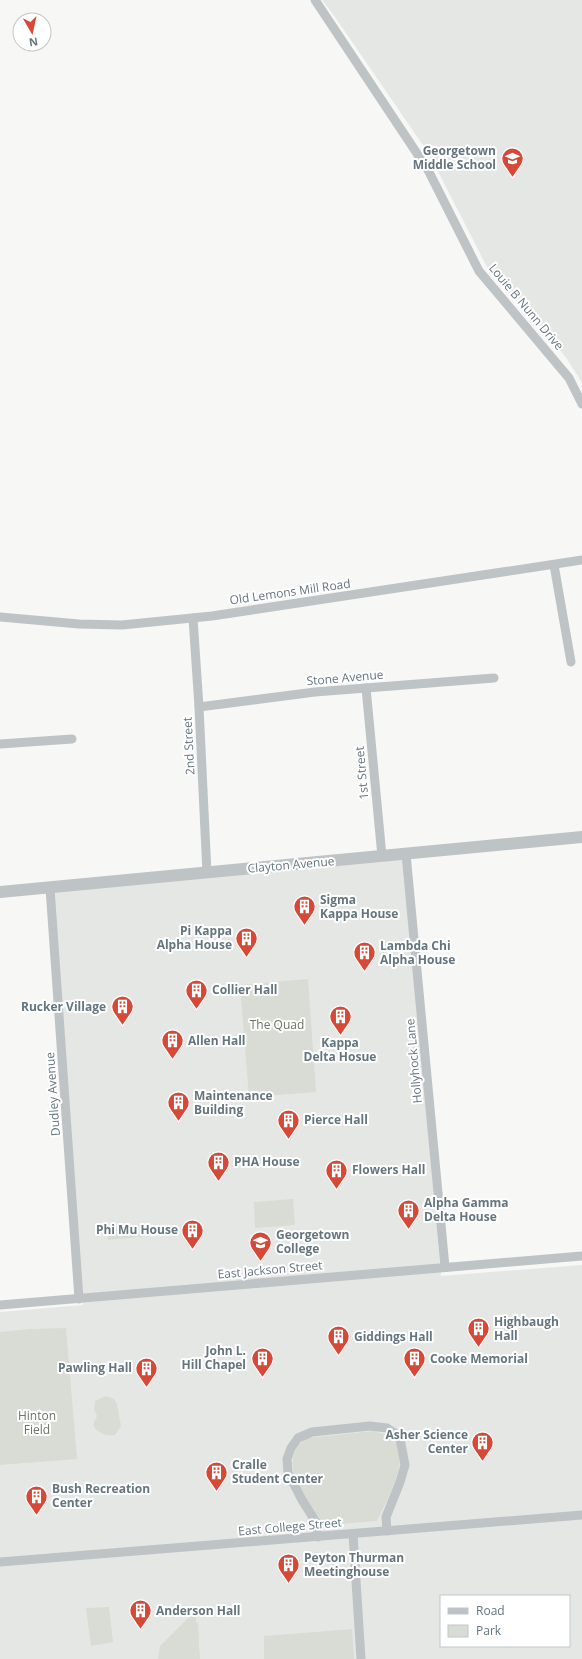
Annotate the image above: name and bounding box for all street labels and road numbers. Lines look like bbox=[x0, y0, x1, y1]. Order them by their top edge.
street label: Louie B Nunn Drive bbox=[485, 260, 568, 354]
street label: Old Lemons Mill Road bbox=[228, 575, 352, 608]
street label: Stone Avenue bbox=[306, 666, 384, 689]
street label: 2nd Street bbox=[178, 717, 199, 776]
street label: 1st Street bbox=[351, 746, 372, 800]
street label: Clayton Avenue bbox=[247, 852, 335, 877]
street label: Hollyhock Lane bbox=[401, 1018, 426, 1104]
street label: Dudley Avenue bbox=[41, 1051, 64, 1137]
street label: East Jackson Street bbox=[217, 1256, 323, 1283]
street label: East College Street bbox=[237, 1514, 342, 1539]

